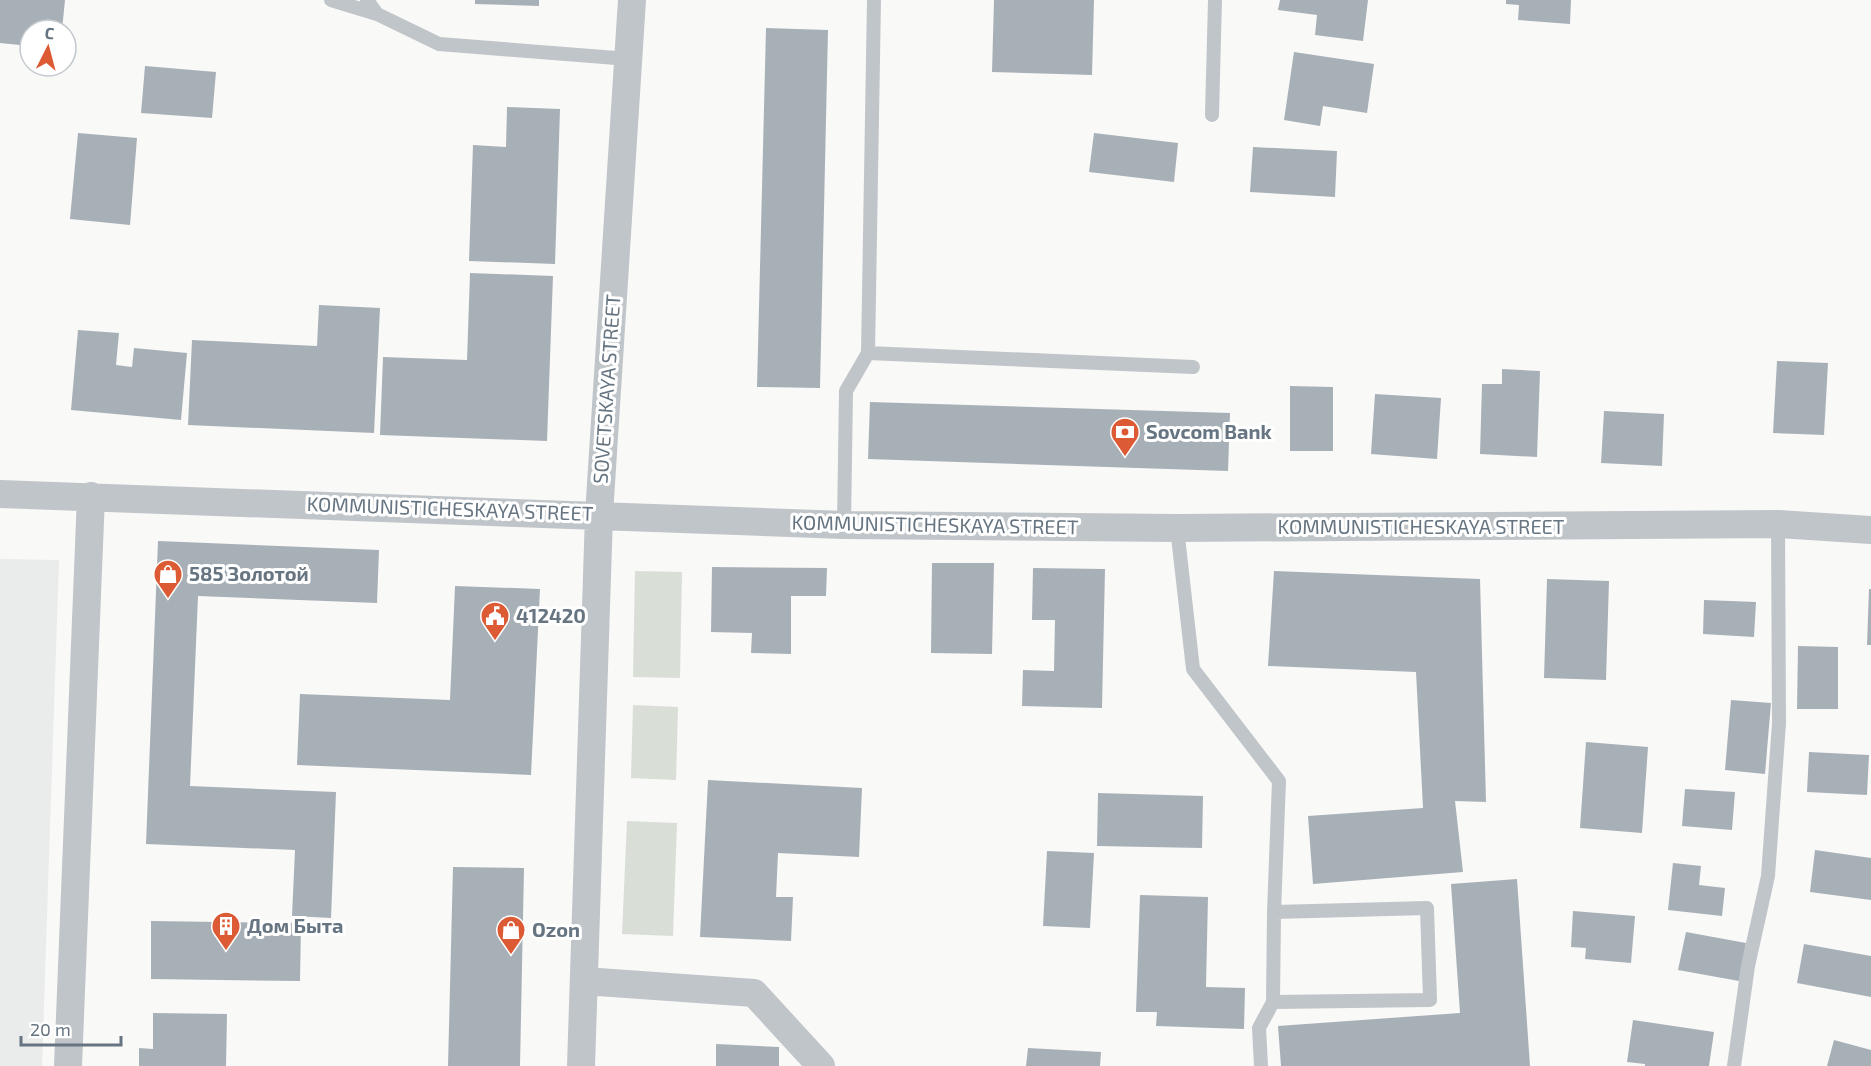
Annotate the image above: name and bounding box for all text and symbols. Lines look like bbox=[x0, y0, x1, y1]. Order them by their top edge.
north arrow bbox=[18, 18, 78, 78]
text: С bbox=[44, 23, 55, 43]
street label: SOVETSKAYA STREET bbox=[587, 293, 625, 484]
bank icon: Sovcom Bank bbox=[1109, 416, 1141, 458]
place label: Sovcom Bank bbox=[1146, 419, 1272, 443]
street label: KOMMUNISTICHESKAYA STREET bbox=[306, 491, 594, 525]
street label: KOMMUNISTICHESKAYA STREET bbox=[791, 509, 1079, 539]
street label: KOMMUNISTICHESKAYA STREET bbox=[1278, 514, 1565, 538]
shop icon: 585 Золотой bbox=[152, 558, 184, 600]
place label: 585 Золотой bbox=[189, 561, 309, 585]
public building icon: 412420 bbox=[479, 600, 511, 642]
place label: 412420 bbox=[516, 603, 586, 627]
building icon: Дом Быта bbox=[210, 910, 242, 952]
place label: Дом Быта bbox=[247, 913, 343, 937]
shop icon: Ozon bbox=[495, 914, 527, 956]
place label: Ozon bbox=[532, 917, 580, 941]
scale bar bbox=[21, 1009, 122, 1047]
text: 20 m bbox=[30, 1018, 71, 1040]

